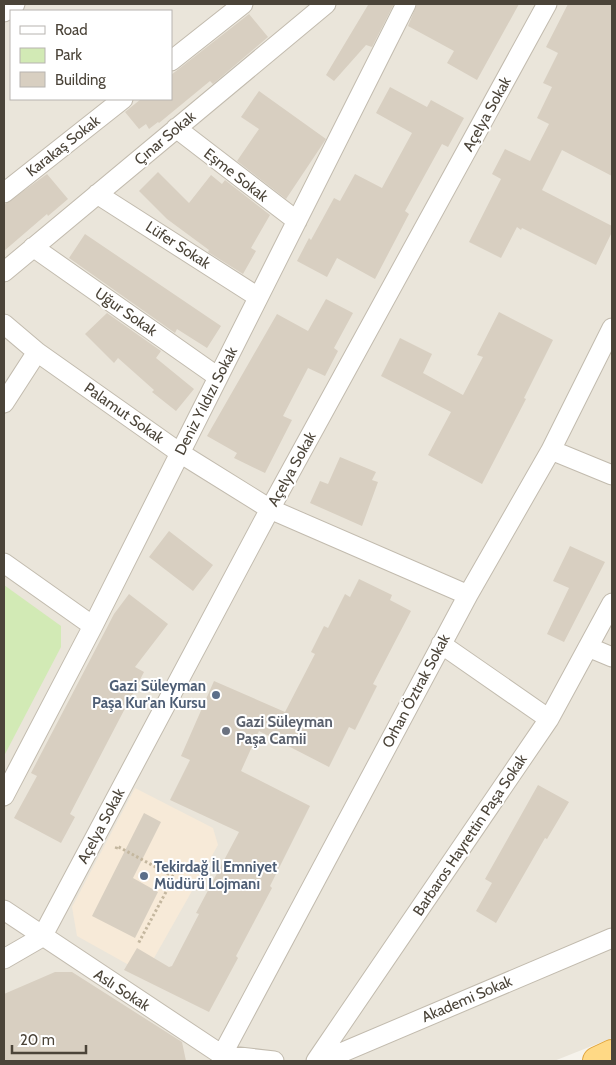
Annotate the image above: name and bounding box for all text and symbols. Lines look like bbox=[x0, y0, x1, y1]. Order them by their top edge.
legend bbox=[10, 10, 172, 100]
text: Road bbox=[55, 21, 88, 39]
text: Park bbox=[55, 46, 82, 64]
text: Building bbox=[55, 71, 106, 89]
street label: Açelya Sokak bbox=[459, 73, 515, 154]
street label: Çınar Sokak bbox=[131, 107, 199, 169]
street label: Karakaş Sokak bbox=[23, 111, 104, 180]
street label: Eşme Sokak bbox=[200, 144, 272, 206]
street label: Lüfer Sokak bbox=[142, 217, 214, 273]
street label: Uğur Sokak bbox=[91, 284, 161, 340]
street label: Deniz Yıldızı Sokak bbox=[171, 344, 241, 458]
street label: Palamut Sokak bbox=[81, 379, 168, 447]
street label: Açelya Sokak bbox=[264, 428, 320, 509]
street label: Orhan Öztrak Sokak bbox=[378, 631, 454, 751]
place label: Gazi Süleyman Paşa Kur'an Kursu bbox=[92, 677, 206, 712]
marker: Gazi Süleyman Paşa Kur'an Kursu bbox=[210, 689, 222, 701]
place label: Gazi Süleyman Paşa Camii bbox=[236, 713, 333, 748]
marker: Gazi Süleyman Paşa Camii bbox=[220, 725, 232, 737]
street label: Barbaros Hayrettin Paşa Sokak bbox=[409, 751, 531, 919]
street label: Açelya Sokak bbox=[74, 785, 128, 867]
place label: Tekirdağ İl Emniyet Müdürü Lojmanı bbox=[154, 858, 277, 893]
marker: Tekirdağ İl Emniyet Müdürü Lojmanı bbox=[138, 870, 150, 882]
street label: Aslı Sokak bbox=[91, 965, 154, 1015]
street label: Akademi Sokak bbox=[419, 972, 515, 1026]
scale bar bbox=[12, 1022, 86, 1054]
text: 20 m bbox=[20, 1031, 55, 1049]

